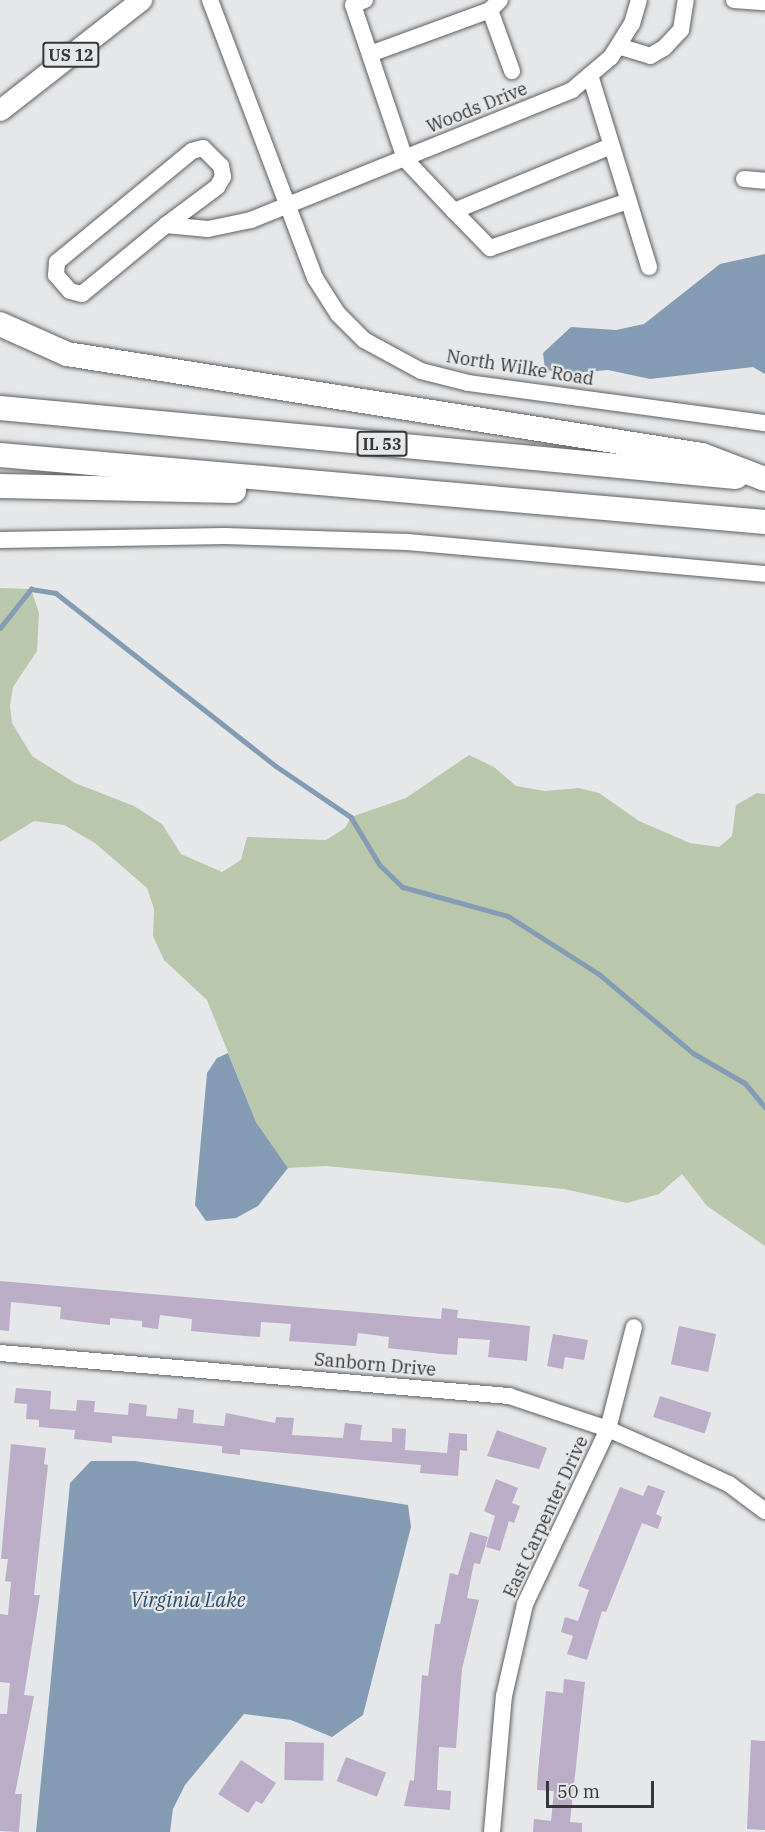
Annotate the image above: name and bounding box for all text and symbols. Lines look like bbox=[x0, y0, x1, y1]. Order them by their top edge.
road number: US 12 bbox=[41, 42, 101, 68]
street label: Woods Drive bbox=[424, 78, 530, 138]
street label: North Wilke Road bbox=[445, 346, 595, 390]
road number: IL 53 bbox=[356, 431, 407, 457]
street label: Sanborn Drive bbox=[313, 1349, 437, 1381]
street label: East Carpenter Drive bbox=[499, 1433, 593, 1601]
water label: Virginia Lake bbox=[130, 1587, 246, 1611]
scale bar bbox=[549, 1769, 657, 1807]
text: 50 m bbox=[557, 1780, 600, 1803]

